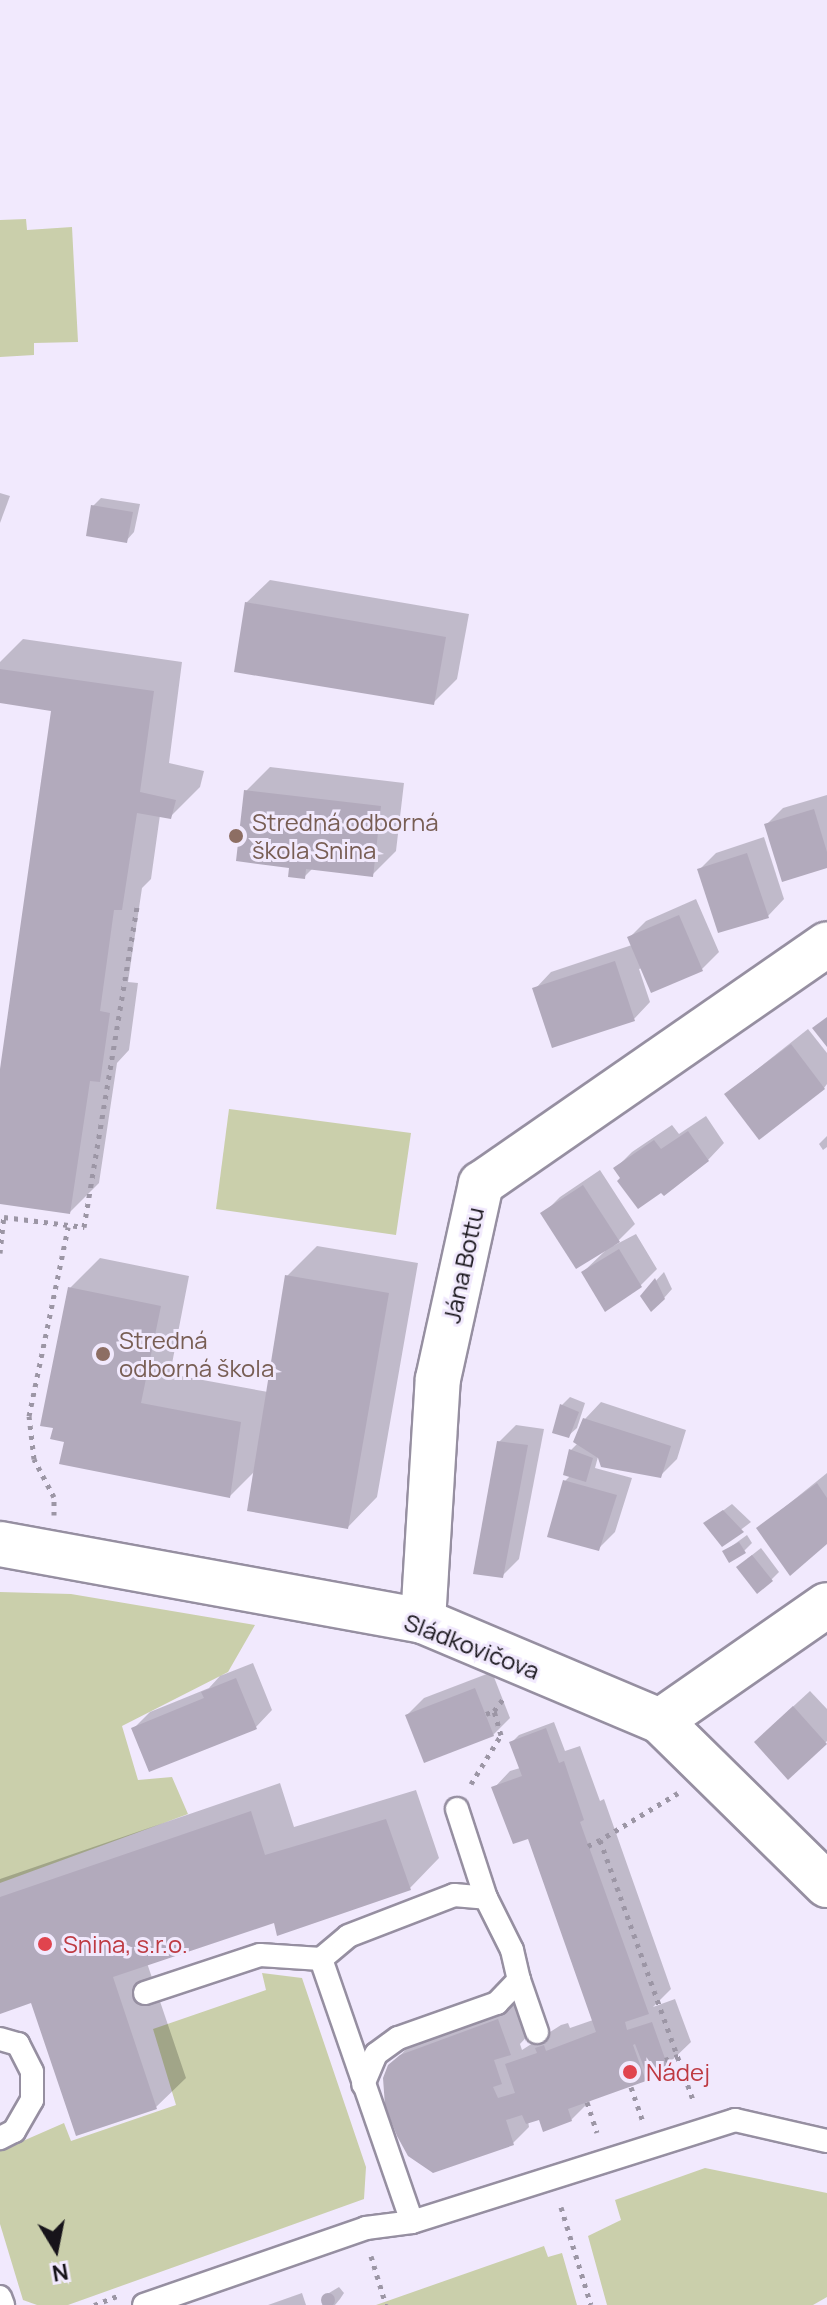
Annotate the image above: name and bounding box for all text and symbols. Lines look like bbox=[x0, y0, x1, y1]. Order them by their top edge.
place label: Stredná odborná škola Snina bbox=[252, 808, 439, 864]
marker: Stredná odborná škola Snina bbox=[227, 827, 245, 845]
street label: Jána Bottu bbox=[437, 1204, 489, 1326]
place label: Stredná odborná škola bbox=[119, 1326, 274, 1382]
marker: Stredná odborná škola bbox=[94, 1345, 112, 1363]
street label: Sládkovičova bbox=[400, 1607, 544, 1685]
place label: Snina, s.r.o. bbox=[63, 1930, 188, 1958]
marker: Snina, s.r.o. bbox=[34, 1933, 56, 1955]
place label: Nádej bbox=[646, 2058, 710, 2086]
marker: Nádej bbox=[621, 2063, 639, 2081]
north arrow bbox=[16, 2209, 96, 2289]
text: N bbox=[50, 2256, 71, 2289]

